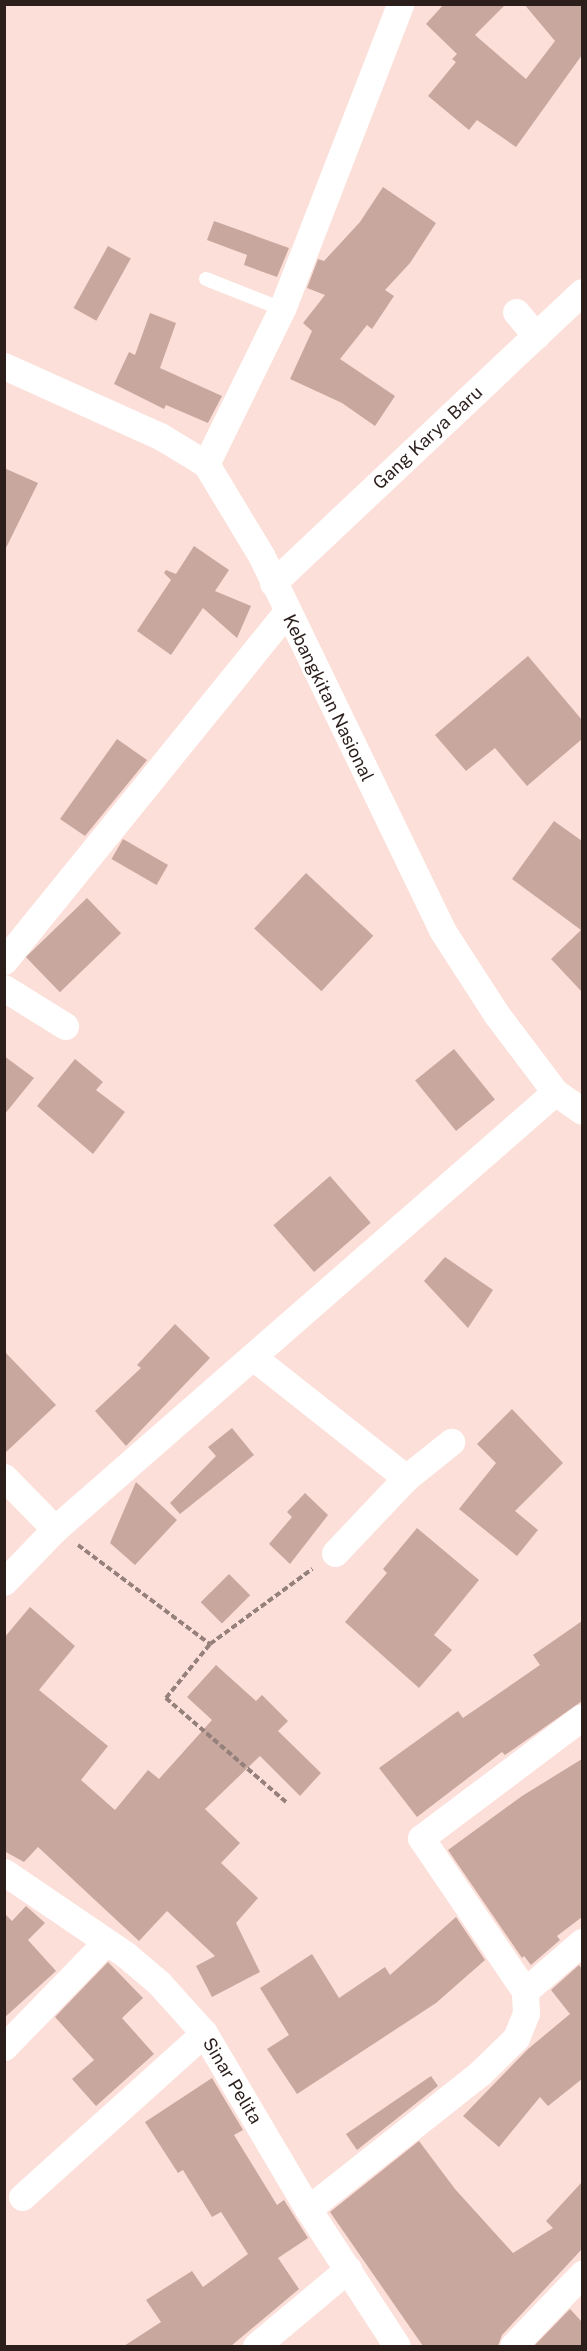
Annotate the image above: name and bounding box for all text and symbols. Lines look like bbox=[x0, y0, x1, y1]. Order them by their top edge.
street label: Gang Karya Baru bbox=[369, 382, 487, 494]
street label: Kebangkitan Nasional bbox=[278, 611, 378, 785]
street label: Sinar Pelita bbox=[198, 2034, 266, 2128]

